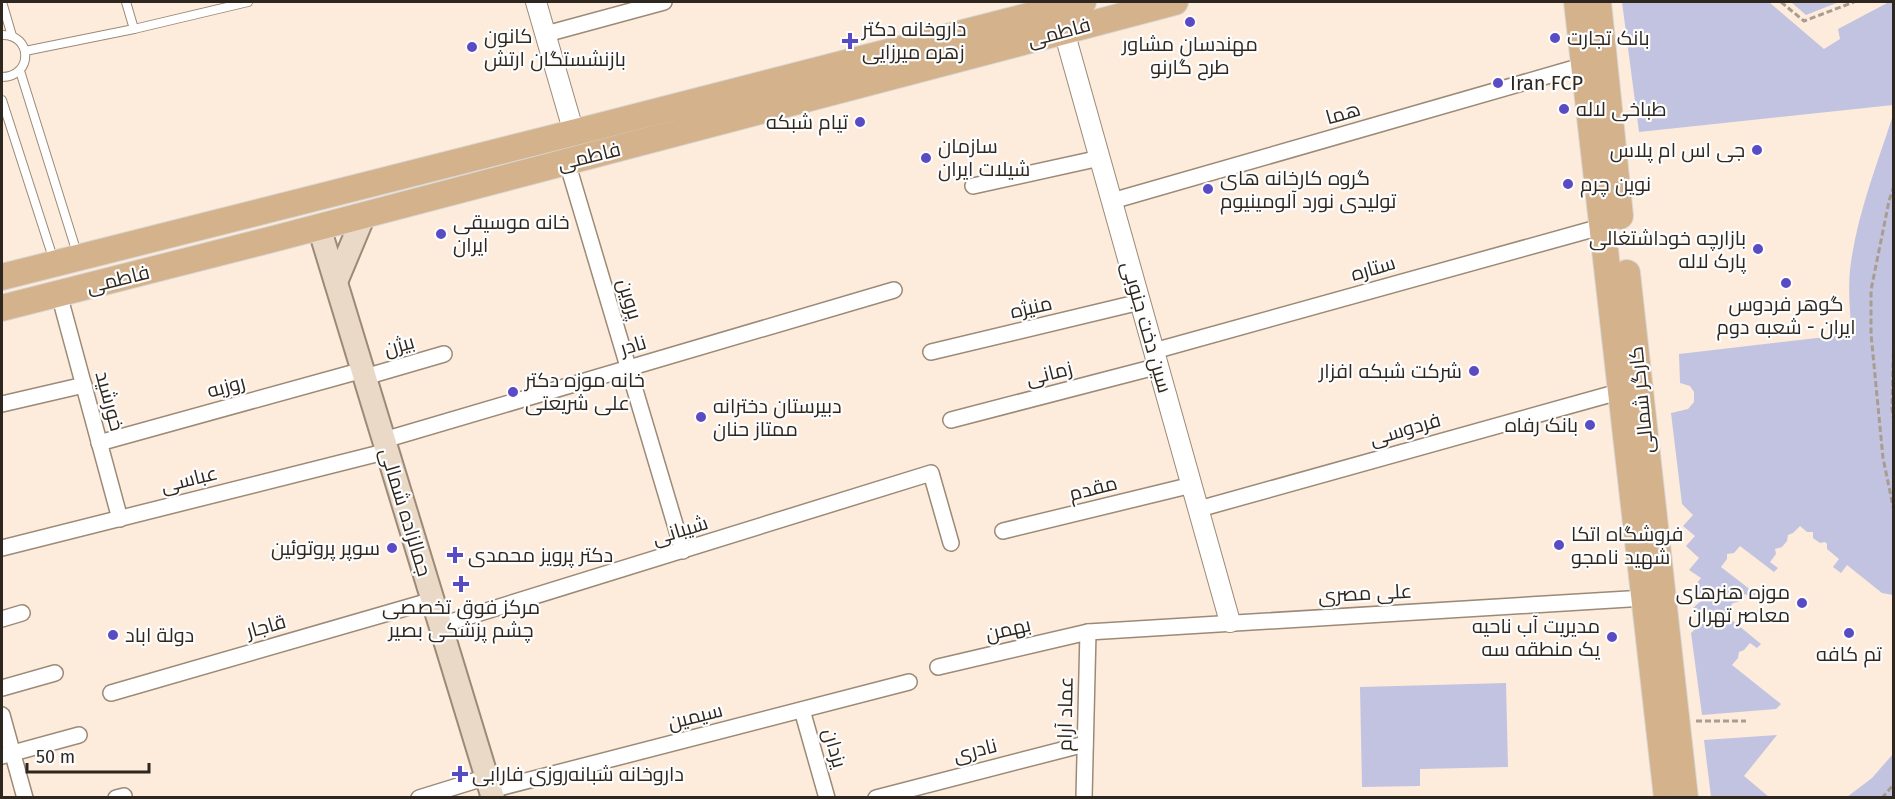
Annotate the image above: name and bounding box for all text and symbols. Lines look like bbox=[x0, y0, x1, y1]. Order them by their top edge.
street label: فاطمی bbox=[1025, 12, 1093, 53]
marker: مهندسان مشاور طرح گارنو bbox=[1183, 15, 1197, 29]
place label: داروخانه دکتر زهره میرزایی bbox=[861, 17, 966, 65]
place label: کانون بازنشستگان ارتش bbox=[484, 24, 626, 72]
place label: بانک تجارت bbox=[1567, 26, 1650, 50]
marker: بانک تجارت bbox=[1548, 31, 1562, 45]
place label: مهندسان مشاور طرح گارنو bbox=[1121, 32, 1258, 81]
marker: داروخانه دکتر زهره میرزایی bbox=[843, 34, 857, 48]
marker: کانون بازنشستگان ارتش bbox=[465, 40, 479, 54]
place label: Iran FCP bbox=[1510, 71, 1583, 95]
marker: Iran FCP bbox=[1491, 76, 1505, 90]
street label: هما bbox=[1323, 97, 1363, 129]
place label: طباخی لاله bbox=[1576, 97, 1667, 122]
marker: طباخی لاله bbox=[1557, 102, 1571, 116]
place label: تیام شبکه bbox=[766, 110, 849, 136]
marker: تیام شبکه bbox=[853, 115, 867, 129]
place label: سازمان شیلات ایران bbox=[938, 134, 1030, 182]
street label: فاطمی bbox=[555, 137, 623, 176]
place label: جی اس ام پلاس bbox=[1610, 138, 1745, 164]
marker: جی اس ام پلاس bbox=[1750, 143, 1764, 157]
marker: سازمان شیلات ایران bbox=[919, 151, 933, 165]
place label: گروه کارخانه های تولیدی نورد آلومینیوم bbox=[1220, 166, 1397, 215]
place label: نوین چرم bbox=[1580, 172, 1651, 198]
marker: نوین چرم bbox=[1561, 177, 1575, 191]
marker: گروه کارخانه های تولیدی نورد آلومینیوم bbox=[1201, 182, 1215, 196]
place label: خانه موسیقی ایران bbox=[453, 210, 569, 258]
place label: بازارچه خوداشتغالی پارک لاله bbox=[1589, 226, 1747, 274]
marker: خانه موسیقی ایران bbox=[434, 227, 448, 241]
marker: بازارچه خوداشتغالی پارک لاله bbox=[1751, 242, 1765, 256]
street label: ستاره bbox=[1348, 250, 1398, 286]
street label: سین دخت جنوبی bbox=[1116, 258, 1177, 396]
street label: فاطمی bbox=[84, 260, 152, 299]
street label: پروین bbox=[611, 276, 648, 323]
marker: گوهر فردوس ایران - شعبه دوم bbox=[1779, 276, 1793, 290]
street label: منیژه bbox=[1008, 291, 1054, 323]
place label: گوهر فردوس ایران - شعبه دوم bbox=[1716, 292, 1856, 341]
street label: بیژن bbox=[381, 329, 417, 362]
street label: نادر bbox=[616, 330, 649, 361]
street label: کارگر شمالی bbox=[1623, 345, 1660, 455]
street label: زمانی bbox=[1023, 356, 1075, 391]
place label: شرکت شبکه افزار bbox=[1318, 359, 1462, 383]
marker: شرکت شبکه افزار bbox=[1467, 364, 1481, 378]
street label: خورشید bbox=[91, 368, 129, 434]
place label: خانه موزه دکتر علی شریعتی bbox=[524, 368, 645, 416]
street label: روزبه bbox=[204, 369, 248, 403]
marker: خانه موزه دکتر علی شریعتی bbox=[506, 385, 520, 399]
place label: دبیرستان دخترانه ممتاز حنان bbox=[713, 394, 842, 442]
street label: فردوسی bbox=[1367, 407, 1444, 452]
marker: دبیرستان دخترانه ممتاز حنان bbox=[694, 410, 708, 424]
place label: بانک رفاه bbox=[1505, 413, 1578, 437]
marker: بانک رفاه bbox=[1583, 418, 1597, 432]
street label: جمالزاده شمالی bbox=[374, 445, 437, 579]
street label: عباسی bbox=[158, 460, 220, 499]
street label: مقدم bbox=[1066, 470, 1120, 507]
street label: شیبانی bbox=[649, 510, 711, 551]
place label: فروشگاه اتکا شهید نامجو bbox=[1571, 522, 1683, 570]
place label: سوپر پروتوئین bbox=[271, 536, 380, 561]
marker: فروشگاه اتکا شهید نامجو bbox=[1552, 538, 1566, 552]
marker: سوپر پروتوئین bbox=[385, 541, 399, 555]
place label: دکتر پرویز محمدی bbox=[468, 543, 613, 568]
marker: دکتر پرویز محمدی bbox=[446, 546, 464, 564]
marker: مرکز فوق تخصصی چشم پزشکی بصیر bbox=[452, 575, 470, 593]
street label: علی مصری bbox=[1317, 579, 1413, 608]
place label: موزه هنرهای معاصر تهران bbox=[1676, 580, 1790, 628]
place label: مرکز فوق تخصصی چشم پزشکی بصیر bbox=[382, 595, 540, 644]
marker: موزه هنرهای معاصر تهران bbox=[1795, 596, 1809, 610]
street label: قاجار bbox=[242, 609, 289, 643]
street label: بهمن bbox=[983, 612, 1033, 647]
place label: مدیریت آب ناحیه یک منطقه سه bbox=[1472, 614, 1601, 661]
place label: دولة اباد bbox=[125, 623, 194, 647]
marker: تم کافه bbox=[1842, 626, 1856, 640]
marker: دولة اباد bbox=[106, 628, 120, 642]
marker: مدیریت آب ناحیه یک منطقه سه bbox=[1605, 630, 1619, 644]
place label: تم کافه bbox=[1816, 642, 1883, 668]
street label: عماد آرام bbox=[1052, 676, 1080, 752]
street label: سیمین bbox=[665, 698, 725, 735]
street label: یزدان bbox=[817, 726, 852, 771]
street label: نادری bbox=[951, 733, 1000, 768]
scale bar bbox=[27, 736, 148, 774]
text: 50 m bbox=[36, 746, 75, 768]
place label: داروخانه شبانه‌روزی فارابی bbox=[472, 762, 684, 787]
marker: داروخانه شبانه‌روزی فارابی bbox=[453, 767, 467, 781]

